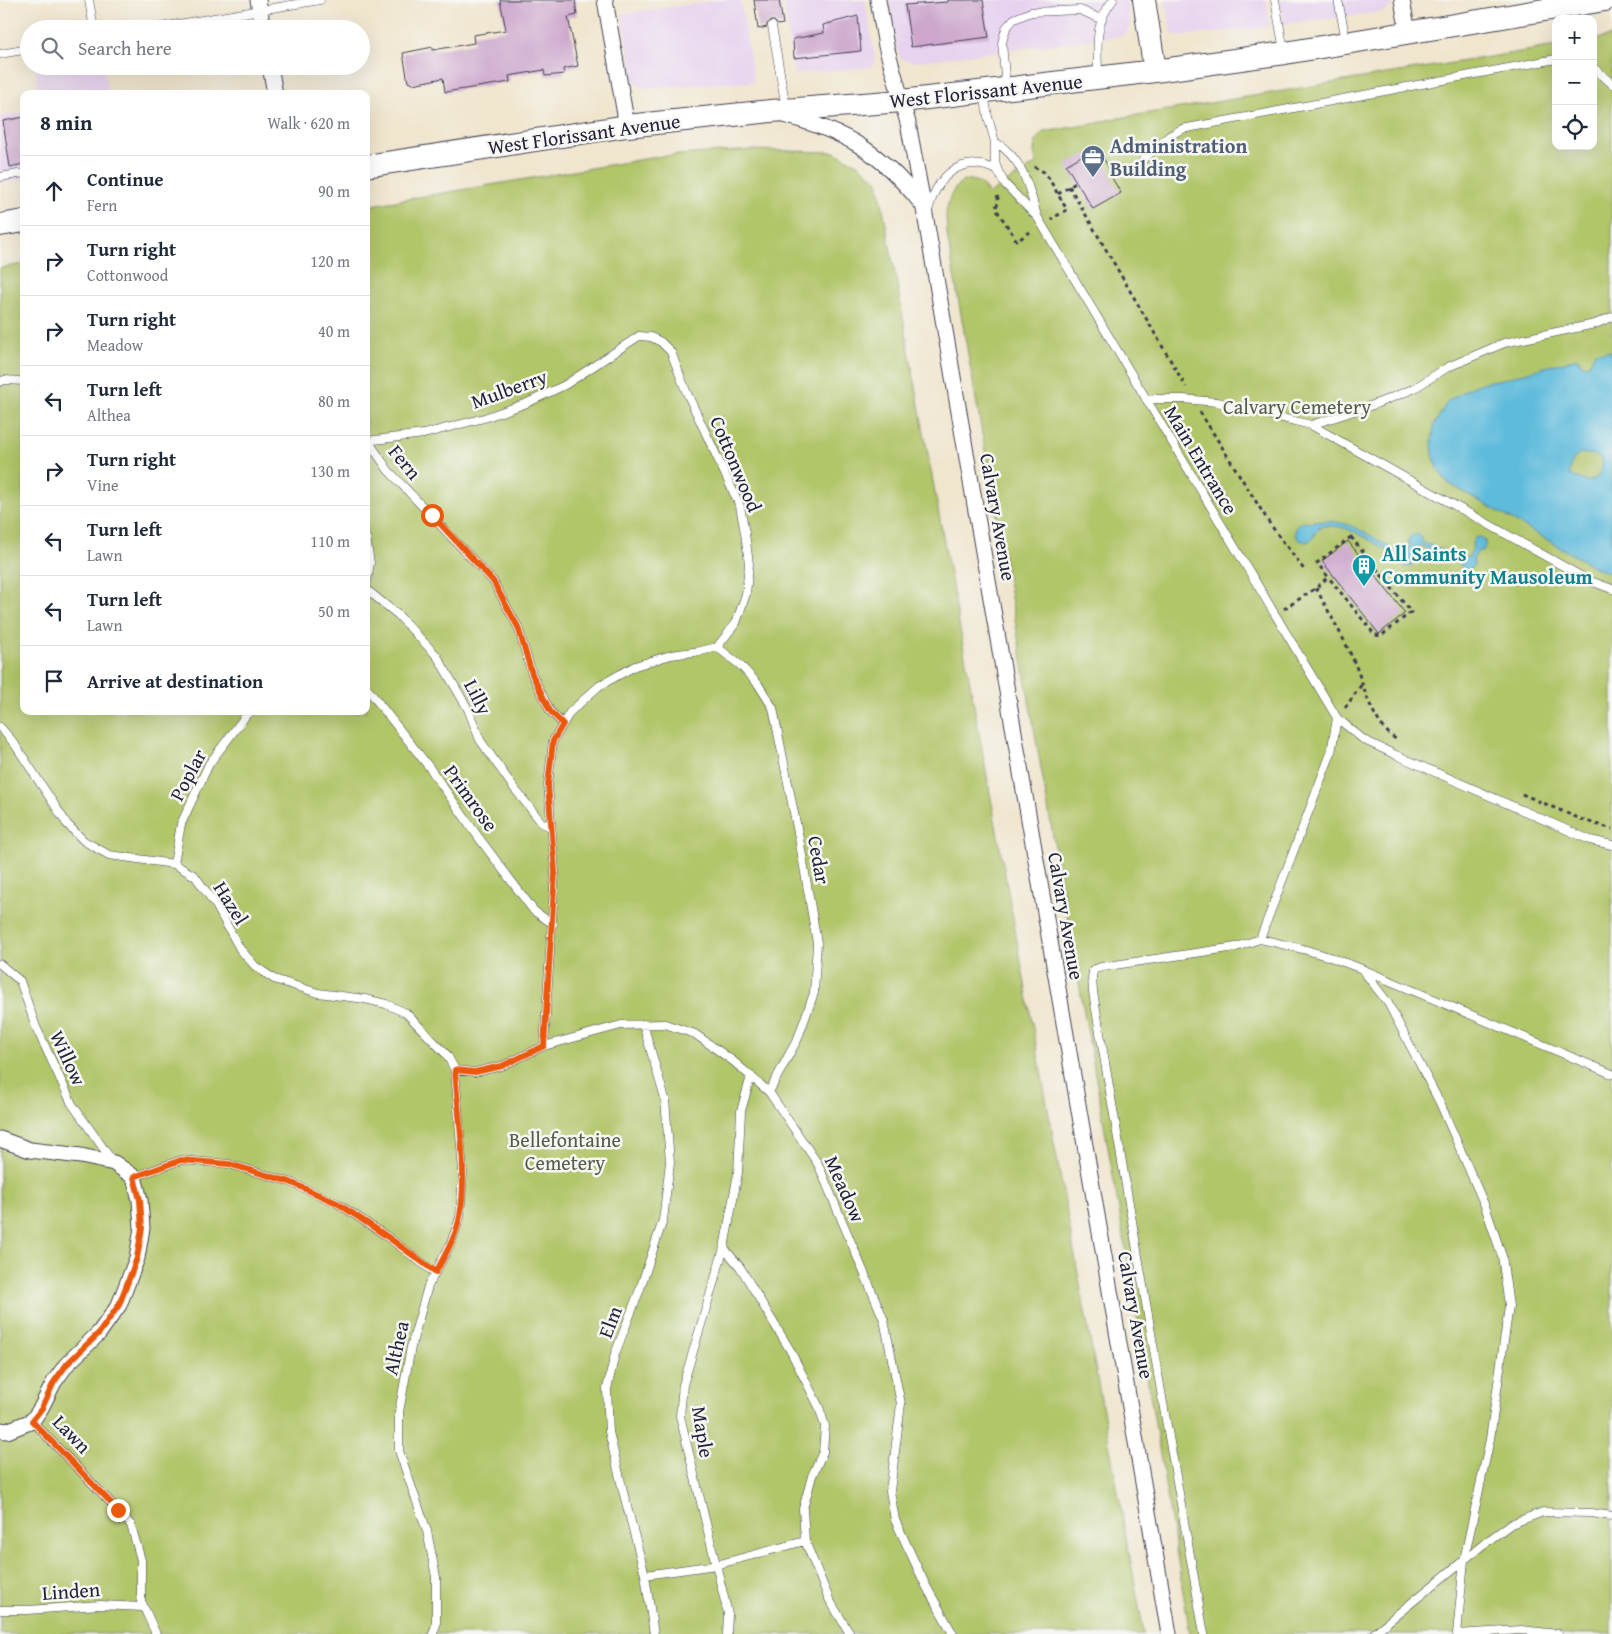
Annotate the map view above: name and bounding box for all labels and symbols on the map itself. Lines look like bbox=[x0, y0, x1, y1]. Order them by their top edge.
street label: West Florissant Avenue bbox=[888, 66, 1084, 115]
street label: West Florissant Avenue bbox=[486, 106, 682, 161]
place label: Administration Building bbox=[1110, 131, 1247, 183]
office icon: Administration Building bbox=[1080, 144, 1106, 178]
street label: Mulberry bbox=[467, 361, 551, 416]
park label: Calvary Cemetery bbox=[1223, 392, 1371, 421]
street label: Main Entrance bbox=[1157, 400, 1245, 520]
street label: Cottonwood bbox=[703, 411, 770, 517]
street label: Fern bbox=[382, 438, 429, 485]
street label: Calvary Avenue bbox=[973, 451, 1024, 583]
route start bbox=[421, 504, 444, 527]
place label: All Saints Community Mausoleum bbox=[1382, 539, 1593, 591]
building icon: All Saints Community Mausoleum bbox=[1351, 553, 1377, 587]
street label: Lilly bbox=[457, 674, 500, 720]
street label: Poplar bbox=[162, 744, 213, 806]
street label: Primrose bbox=[437, 758, 506, 837]
street label: Cedar bbox=[801, 833, 838, 886]
street label: Calvary Avenue bbox=[1041, 850, 1092, 982]
street label: Hazel bbox=[207, 875, 256, 930]
street label: Willow bbox=[43, 1025, 94, 1091]
park label: Bellefontaine Cemetery bbox=[509, 1125, 621, 1177]
street label: Meadow bbox=[818, 1151, 873, 1227]
street label: Calvary Avenue bbox=[1111, 1249, 1162, 1381]
street label: Elm bbox=[590, 1301, 629, 1342]
street label: Althea bbox=[375, 1317, 416, 1378]
street label: Maple bbox=[685, 1404, 722, 1460]
street label: Lawn bbox=[47, 1408, 98, 1460]
route end bbox=[107, 1499, 130, 1522]
street label: Linden bbox=[41, 1574, 101, 1607]

